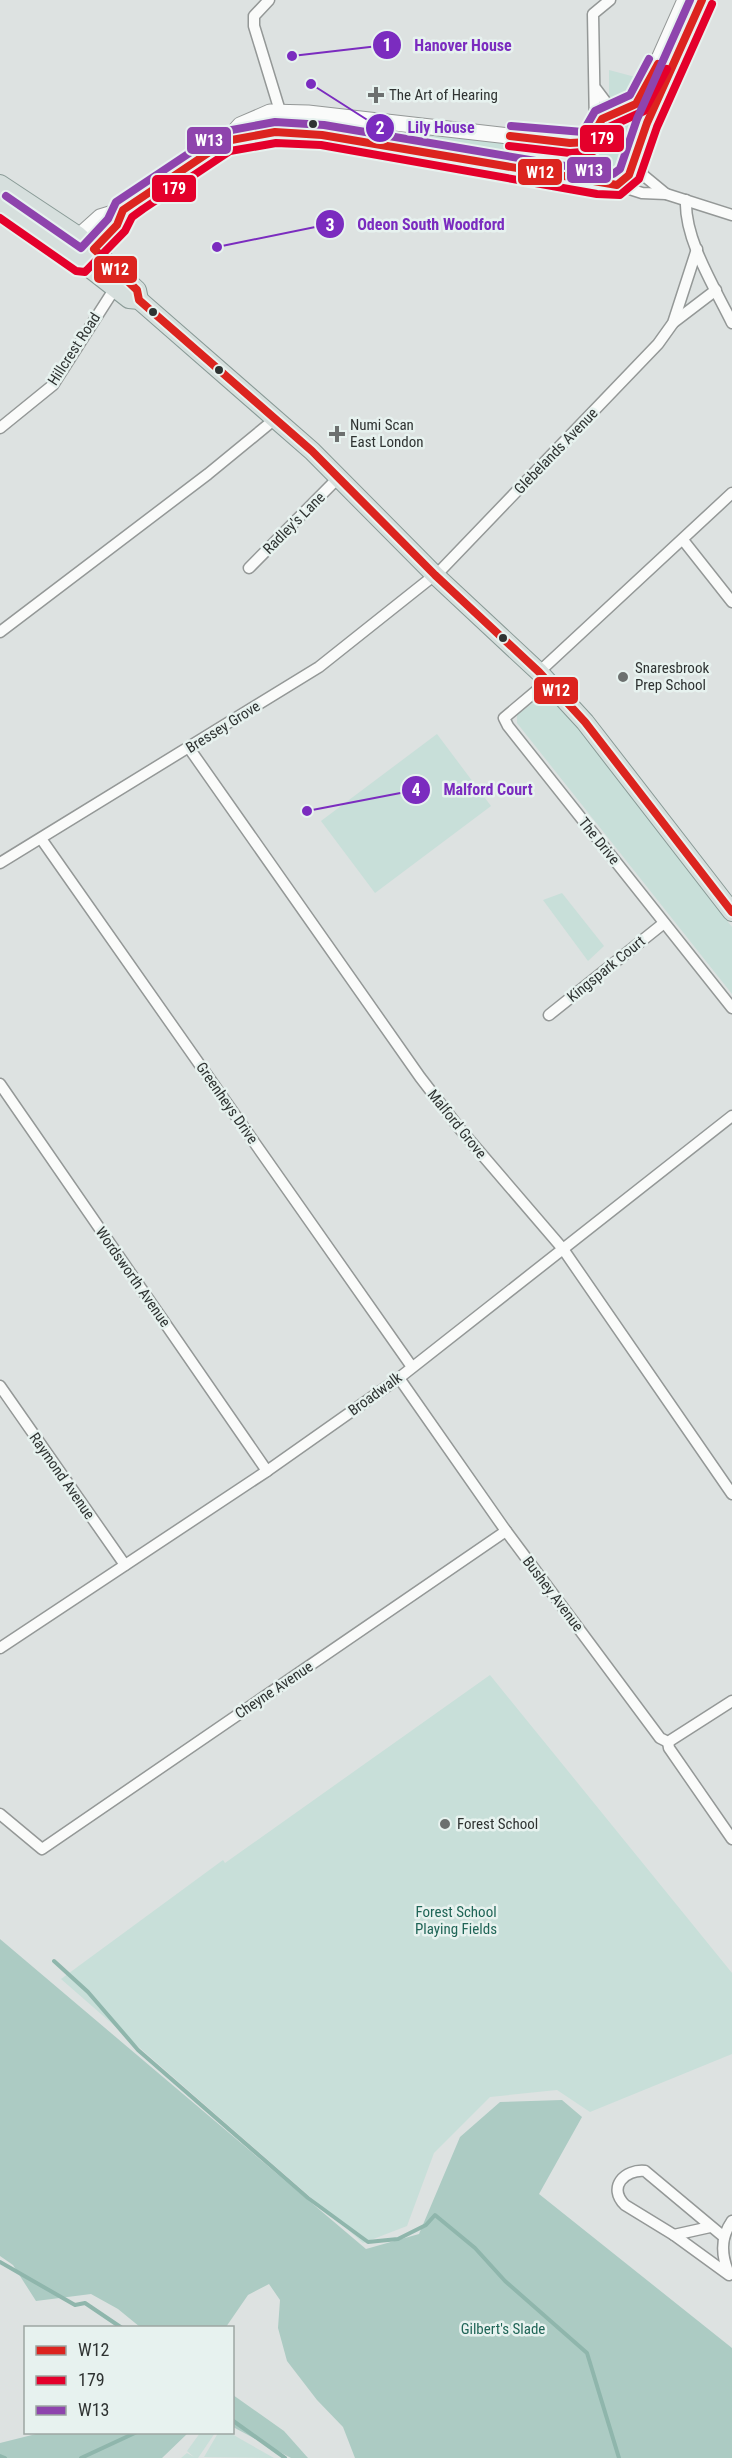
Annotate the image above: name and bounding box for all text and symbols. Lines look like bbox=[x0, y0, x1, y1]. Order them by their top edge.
callout: Hanover House bbox=[372, 28, 523, 62]
text: 1 bbox=[382, 34, 392, 55]
text: Hanover House bbox=[414, 36, 512, 55]
marker: The Art of Hearing bbox=[367, 86, 385, 104]
place label: The Art of Hearing bbox=[389, 86, 498, 104]
callout: Lily House bbox=[365, 111, 486, 145]
text: 2 bbox=[375, 117, 385, 138]
unlabelled marker bbox=[307, 118, 319, 130]
text: Lily House bbox=[407, 118, 475, 137]
line badge: 179 bbox=[579, 124, 625, 153]
line badge: W13 bbox=[186, 126, 232, 155]
text: 179 bbox=[590, 129, 614, 148]
text: W13 bbox=[195, 131, 223, 150]
line badge: W13 bbox=[566, 156, 612, 184]
line badge: W12 bbox=[517, 158, 563, 186]
text: W13 bbox=[575, 161, 603, 180]
text: W12 bbox=[526, 163, 554, 182]
line badge: 179 bbox=[151, 174, 197, 203]
text: 179 bbox=[162, 179, 186, 198]
callout: Odeon South Woodford bbox=[315, 207, 517, 241]
text: 3 bbox=[325, 214, 335, 235]
text: Odeon South Woodford bbox=[357, 215, 505, 234]
line badge: W12 bbox=[93, 255, 138, 284]
text: W12 bbox=[101, 260, 129, 279]
unlabelled marker bbox=[147, 306, 159, 318]
street label: Hillcrest Road bbox=[44, 309, 104, 389]
unlabelled marker bbox=[213, 364, 225, 376]
street label: Glebelands Avenue bbox=[510, 404, 602, 498]
place label: Numi Scan East London bbox=[350, 416, 424, 451]
marker: Numi Scan East London bbox=[328, 425, 346, 443]
street label: Radley's Lane bbox=[259, 488, 329, 558]
unlabelled marker bbox=[497, 632, 509, 644]
place label: Snaresbrook Prep School bbox=[635, 659, 709, 694]
marker: Snaresbrook Prep School bbox=[616, 670, 630, 684]
line badge: W12 bbox=[533, 676, 579, 705]
text: W12 bbox=[542, 681, 570, 700]
street label: Bressey Grove bbox=[183, 697, 263, 757]
callout: Malford Court bbox=[401, 773, 544, 807]
text: 4 bbox=[411, 779, 421, 800]
text: Malford Court bbox=[443, 780, 533, 799]
street label: The Drive bbox=[575, 814, 623, 868]
street label: Kingspark Court bbox=[563, 932, 649, 1006]
street label: Greenheys Drive bbox=[192, 1059, 262, 1147]
street label: Malford Grove bbox=[424, 1086, 490, 1162]
street label: Wordsworth Avenue bbox=[92, 1224, 174, 1330]
street label: Broadwalk bbox=[345, 1368, 406, 1419]
street label: Raymond Avenue bbox=[26, 1429, 98, 1523]
street label: Bushey Avenue bbox=[519, 1553, 587, 1635]
street label: Cheyne Avenue bbox=[232, 1657, 316, 1723]
place label: Forest School bbox=[457, 1815, 538, 1833]
marker: Forest School bbox=[438, 1817, 452, 1831]
park label: Forest School Playing Fields bbox=[415, 1903, 497, 1938]
park label: Gilbert's Slade bbox=[461, 2320, 545, 2338]
legend bbox=[24, 2326, 234, 2434]
text: W12 bbox=[78, 2339, 110, 2360]
text: 179 bbox=[78, 2369, 105, 2390]
text: W13 bbox=[78, 2399, 109, 2420]

